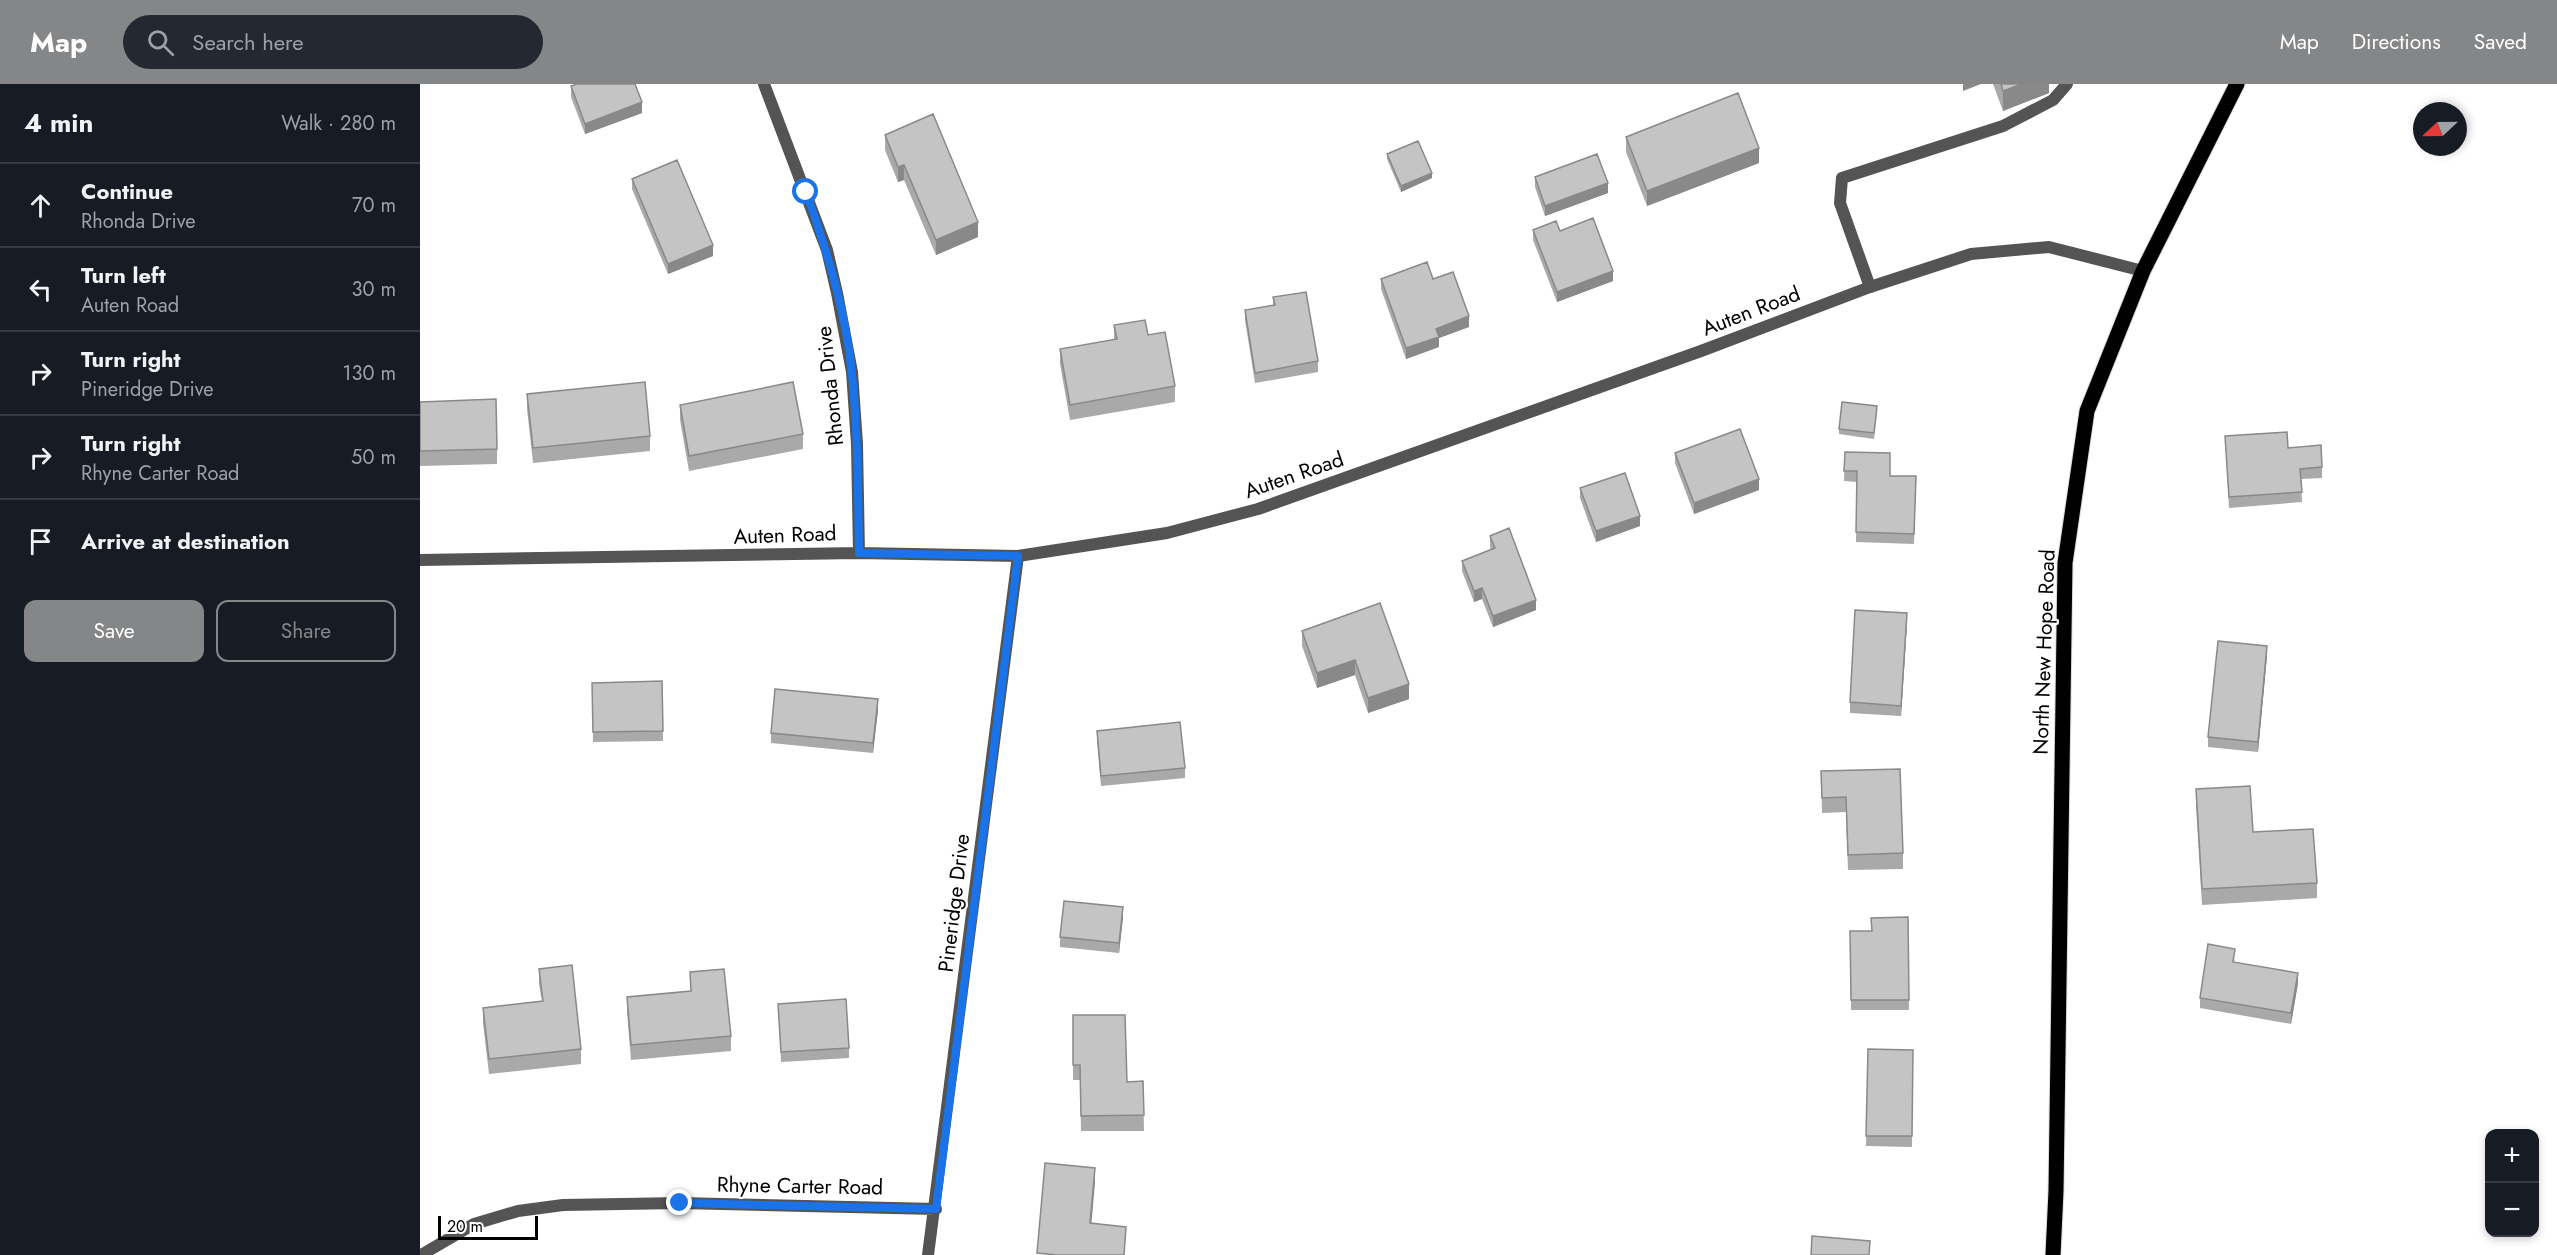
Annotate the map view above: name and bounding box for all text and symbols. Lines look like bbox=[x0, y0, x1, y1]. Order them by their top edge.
search box bbox=[123, 15, 543, 69]
text: Map bbox=[30, 22, 87, 63]
icon: search bbox=[144, 26, 177, 59]
text: Search here bbox=[192, 26, 304, 58]
text: Map bbox=[2280, 27, 2319, 57]
text: Directions bbox=[2352, 27, 2441, 57]
text: Saved bbox=[2474, 27, 2527, 57]
north arrow bbox=[2413, 102, 2467, 156]
text: 4 min bbox=[24, 104, 93, 142]
text: Walk · 280 m bbox=[281, 109, 396, 138]
text: Continue bbox=[81, 175, 173, 207]
route start bbox=[792, 178, 818, 204]
icon: ahead bbox=[24, 189, 57, 222]
text: 70 m bbox=[352, 191, 396, 220]
text: Rhonda Drive bbox=[81, 207, 196, 236]
text: Turn left bbox=[81, 259, 166, 291]
icon: left bbox=[24, 273, 57, 306]
text: 30 m bbox=[351, 275, 396, 304]
street label: Auten Road bbox=[1698, 279, 1804, 343]
text: Auten Road bbox=[81, 291, 179, 320]
street label: Rhonda Drive bbox=[809, 324, 851, 447]
text: Turn right bbox=[81, 343, 181, 375]
icon: right bbox=[24, 357, 57, 390]
text: 130 m bbox=[342, 359, 396, 388]
text: Pineridge Drive bbox=[81, 375, 214, 404]
text: Turn right bbox=[81, 427, 181, 459]
icon: right bbox=[24, 441, 57, 474]
text: 50 m bbox=[351, 443, 396, 472]
street label: Auten Road bbox=[1240, 444, 1348, 506]
text: Rhyne Carter Road bbox=[81, 459, 239, 488]
street label: Auten Road bbox=[733, 518, 837, 552]
icon: arrive bbox=[24, 525, 57, 558]
text: Arrive at destination bbox=[81, 525, 290, 557]
street label: North New Hope Road bbox=[2025, 549, 2063, 755]
button: Save bbox=[24, 600, 204, 662]
button: Share bbox=[216, 600, 396, 662]
street label: Pineridge Drive bbox=[931, 832, 977, 974]
map controls bbox=[2485, 1129, 2539, 1237]
button: + bbox=[2485, 1129, 2539, 1183]
street label: Rhyne Carter Road bbox=[717, 1170, 883, 1202]
button: − bbox=[2485, 1183, 2539, 1237]
route end bbox=[666, 1189, 692, 1215]
scale bar bbox=[438, 1213, 538, 1240]
text: 20 m bbox=[447, 1215, 483, 1238]

